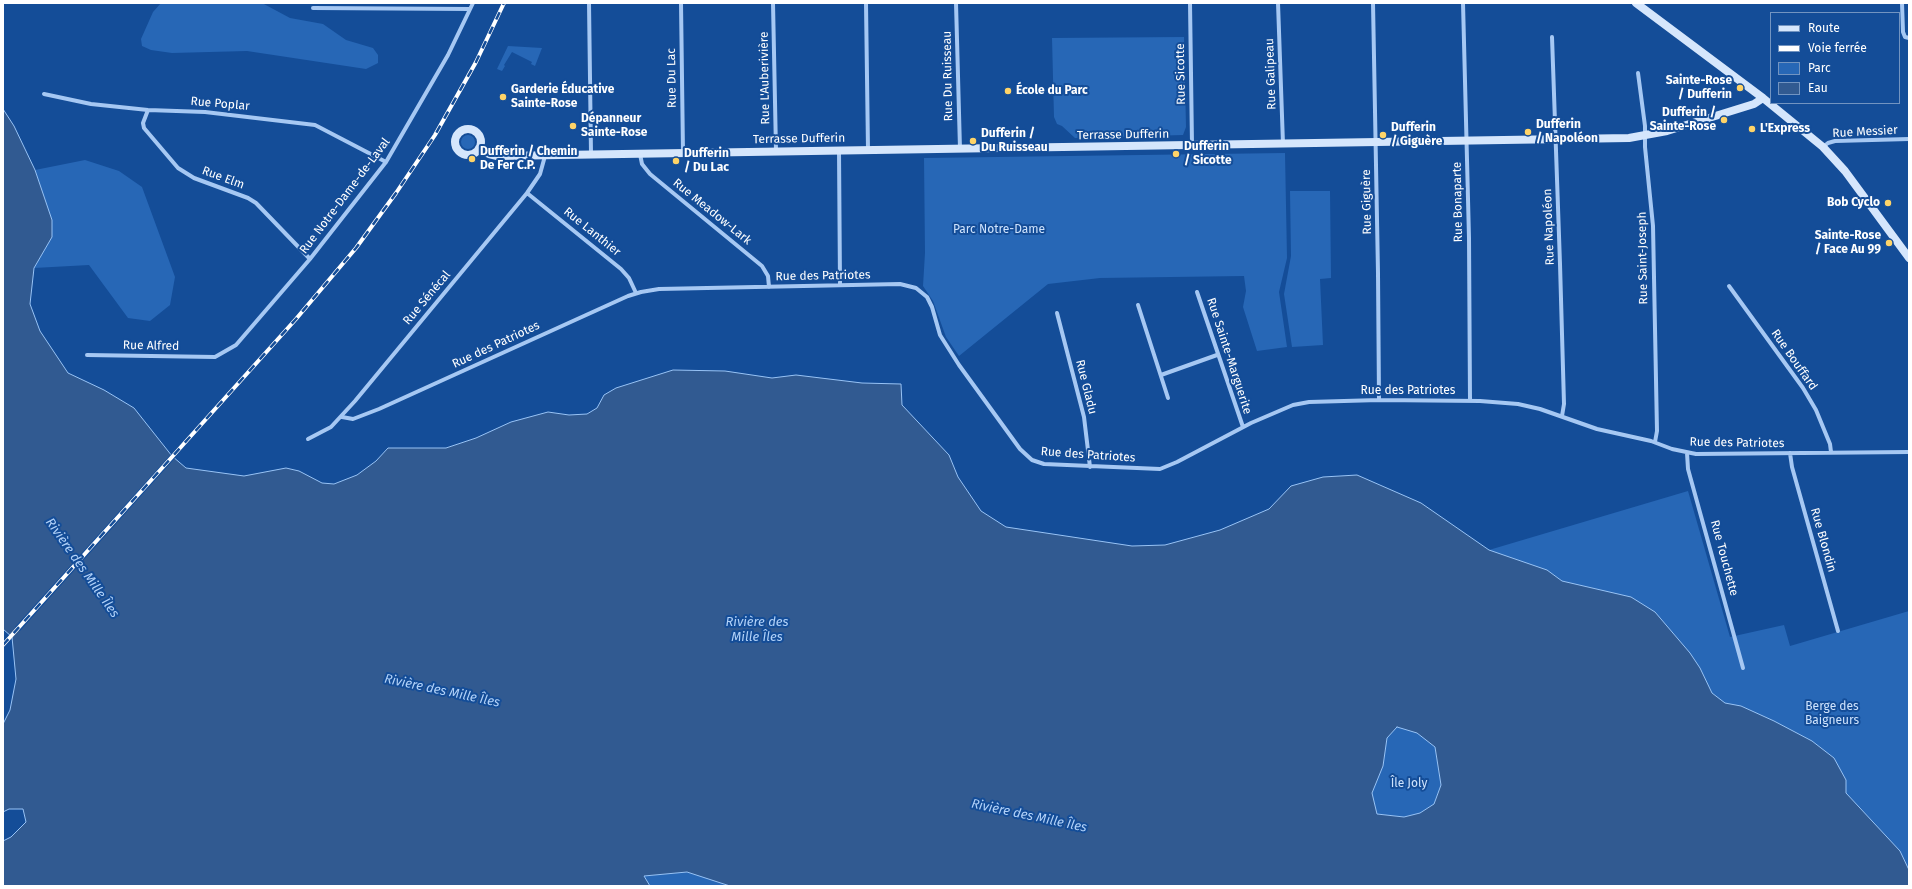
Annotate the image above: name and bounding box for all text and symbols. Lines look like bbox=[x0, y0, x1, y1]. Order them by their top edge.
legend bbox=[1770, 12, 1900, 104]
text: Route bbox=[1808, 21, 1840, 35]
street label: Rue L'Auberivière bbox=[757, 31, 773, 125]
street label: Rue Du Ruisseau bbox=[940, 31, 956, 121]
street label: Rue Galipeau bbox=[1263, 38, 1279, 110]
text: Voie ferrée bbox=[1808, 41, 1867, 55]
street label: Rue Sicotte bbox=[1173, 43, 1189, 105]
street label: Rue Du Lac bbox=[664, 48, 680, 108]
text: Parc bbox=[1808, 61, 1831, 75]
place label: Sainte-Rose / Dufferin bbox=[1666, 74, 1732, 102]
text: Eau bbox=[1808, 81, 1828, 95]
place label: Garderie Éducative Sainte-Rose bbox=[511, 83, 614, 111]
marker: Sainte-Rose / Dufferin bbox=[1735, 83, 1745, 93]
place label: École du Parc bbox=[1016, 84, 1088, 98]
marker: École du Parc bbox=[1003, 86, 1013, 96]
marker: Garderie Éducative Sainte-Rose bbox=[498, 92, 508, 102]
street label: Rue Poplar bbox=[190, 94, 250, 114]
place label: Dufferin / Sainte-Rose bbox=[1650, 106, 1716, 134]
place label: Dépanneur Sainte-Rose bbox=[581, 112, 647, 140]
marker: Dufferin / Sainte-Rose bbox=[1719, 115, 1729, 125]
place label: Dufferin / Napoléon bbox=[1536, 118, 1598, 146]
marker: Dépanneur Sainte-Rose bbox=[568, 121, 578, 131]
place label: Dufferin / Giguère bbox=[1391, 121, 1442, 149]
place label: L'Express bbox=[1760, 122, 1810, 136]
street label: Rue Messier bbox=[1832, 123, 1898, 141]
marker: L'Express bbox=[1747, 124, 1757, 134]
place label: Dufferin / Du Ruisseau bbox=[981, 127, 1048, 155]
street label: Terrasse Dufferin bbox=[1077, 127, 1169, 143]
marker: Dufferin / Napoléon bbox=[1523, 127, 1533, 137]
marker: Dufferin / Giguère bbox=[1378, 130, 1388, 140]
street label: Terrasse Dufferin bbox=[753, 131, 845, 147]
street label: Rue Notre-Dame-de-Laval bbox=[297, 135, 393, 257]
marker: Dufferin / Du Ruisseau bbox=[968, 136, 978, 146]
place label: Dufferin / Sicotte bbox=[1184, 140, 1232, 168]
place label: Dufferin / Chemin De Fer C.P. bbox=[480, 145, 578, 173]
place label: Dufferin / Du Lac bbox=[684, 147, 729, 175]
marker: Dufferin / Sicotte bbox=[1171, 149, 1181, 159]
marker: Dufferin / Chemin De Fer C.P. bbox=[467, 154, 477, 164]
marker: Dufferin / Du Lac bbox=[671, 156, 681, 166]
street label: Rue Bonaparte bbox=[1450, 162, 1466, 242]
street label: Rue Elm bbox=[200, 164, 246, 192]
street label: Rue Giguère bbox=[1359, 169, 1375, 235]
street label: Rue Meadow-Lark bbox=[670, 176, 754, 248]
street label: Rue Napoléon bbox=[1540, 188, 1558, 266]
place label: Bob Cyclo bbox=[1827, 196, 1880, 210]
marker: Bob Cyclo bbox=[1883, 198, 1893, 208]
street label: Rue Lanthier bbox=[561, 205, 623, 259]
street label: Rue Saint-Joseph bbox=[1635, 211, 1651, 305]
park label: Parc Notre-Dame bbox=[953, 223, 1045, 237]
place label: Sainte-Rose / Face Au 99 bbox=[1815, 229, 1881, 257]
marker: Sainte-Rose / Face Au 99 bbox=[1884, 238, 1894, 248]
street label: Rue Sénécal bbox=[400, 268, 454, 328]
street label: Rue des Patriotes bbox=[775, 268, 871, 284]
street label: Rue Sainte-Marguerite bbox=[1203, 296, 1255, 416]
street label: Rue des Patriotes bbox=[450, 318, 542, 372]
street label: Rue Bouffard bbox=[1768, 327, 1820, 393]
street label: Rue Alfred bbox=[123, 338, 179, 354]
street label: Rue Gladu bbox=[1072, 358, 1100, 416]
street label: Rue des Patriotes bbox=[1361, 384, 1455, 398]
street label: Rue des Patriotes bbox=[1689, 435, 1785, 451]
street label: Rue des Patriotes bbox=[1040, 445, 1136, 465]
street label: Rue Blondin bbox=[1807, 506, 1839, 574]
water label: Rivière des Mille Îles bbox=[42, 515, 122, 621]
street label: Rue Touchette bbox=[1707, 519, 1741, 597]
water label: Rivière des Mille Îles bbox=[725, 614, 789, 645]
water label: Rivière des Mille Îles bbox=[383, 671, 501, 711]
park label: Berge des Baigneurs bbox=[1805, 700, 1859, 728]
park label: Île Joly bbox=[1391, 777, 1427, 791]
water label: Rivière des Mille Îles bbox=[970, 796, 1088, 836]

